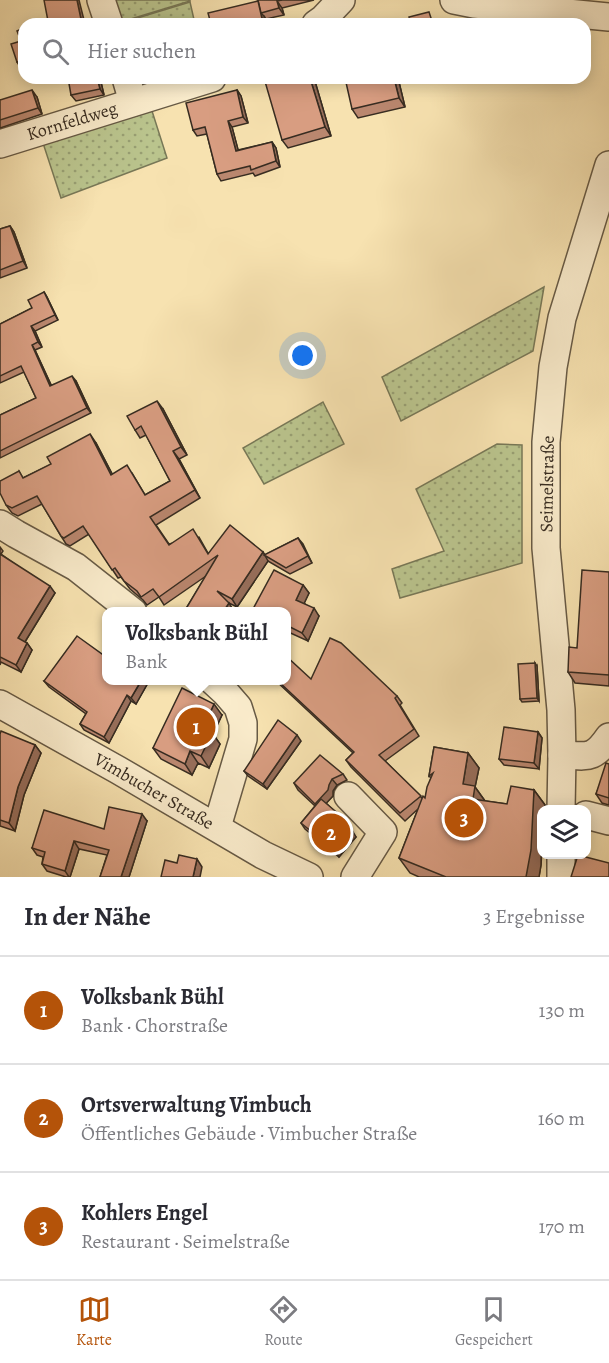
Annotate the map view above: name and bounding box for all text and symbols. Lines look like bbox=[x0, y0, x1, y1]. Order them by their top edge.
search box bbox=[18, 18, 591, 84]
icon: search bbox=[39, 35, 72, 68]
text: Hier suchen bbox=[87, 36, 196, 66]
street label: Kornfeldweg bbox=[24, 96, 120, 146]
your location bbox=[288, 341, 317, 370]
street label: Seimelstraße bbox=[534, 435, 560, 533]
popup bbox=[102, 607, 291, 685]
text: Volksbank Bühl bbox=[125, 618, 268, 648]
text: Bank bbox=[125, 648, 167, 675]
pin: 1 bbox=[176, 704, 216, 750]
street label: Vimbucher Straße bbox=[89, 747, 218, 835]
pin: 3 bbox=[444, 796, 484, 840]
map controls bbox=[537, 805, 591, 859]
button: layers bbox=[537, 805, 591, 859]
pin: 2 bbox=[312, 810, 350, 856]
text: In der Nähe bbox=[24, 899, 151, 934]
text: 3 Ergebnisse bbox=[483, 903, 585, 930]
text: Volksbank Bühl bbox=[81, 982, 224, 1012]
text: 1 bbox=[40, 997, 47, 1024]
text: 130 m bbox=[539, 997, 585, 1024]
text: Bank · Chorstraße bbox=[81, 1012, 228, 1039]
text: Ortsverwaltung Vimbuch bbox=[81, 1090, 312, 1120]
text: 2 bbox=[39, 1105, 48, 1132]
text: 160 m bbox=[538, 1105, 585, 1132]
text: Öffentliches Gebäude · Vimbucher Straße bbox=[81, 1120, 417, 1147]
text: Kohlers Engel bbox=[81, 1198, 208, 1228]
text: 3 bbox=[39, 1213, 48, 1240]
text: 170 m bbox=[539, 1213, 585, 1240]
text: Restaurant · Seimelstraße bbox=[81, 1228, 290, 1255]
tab: Karte bbox=[76, 1293, 112, 1351]
tab: Route bbox=[264, 1293, 303, 1351]
tab: Gespeichert bbox=[455, 1293, 533, 1351]

